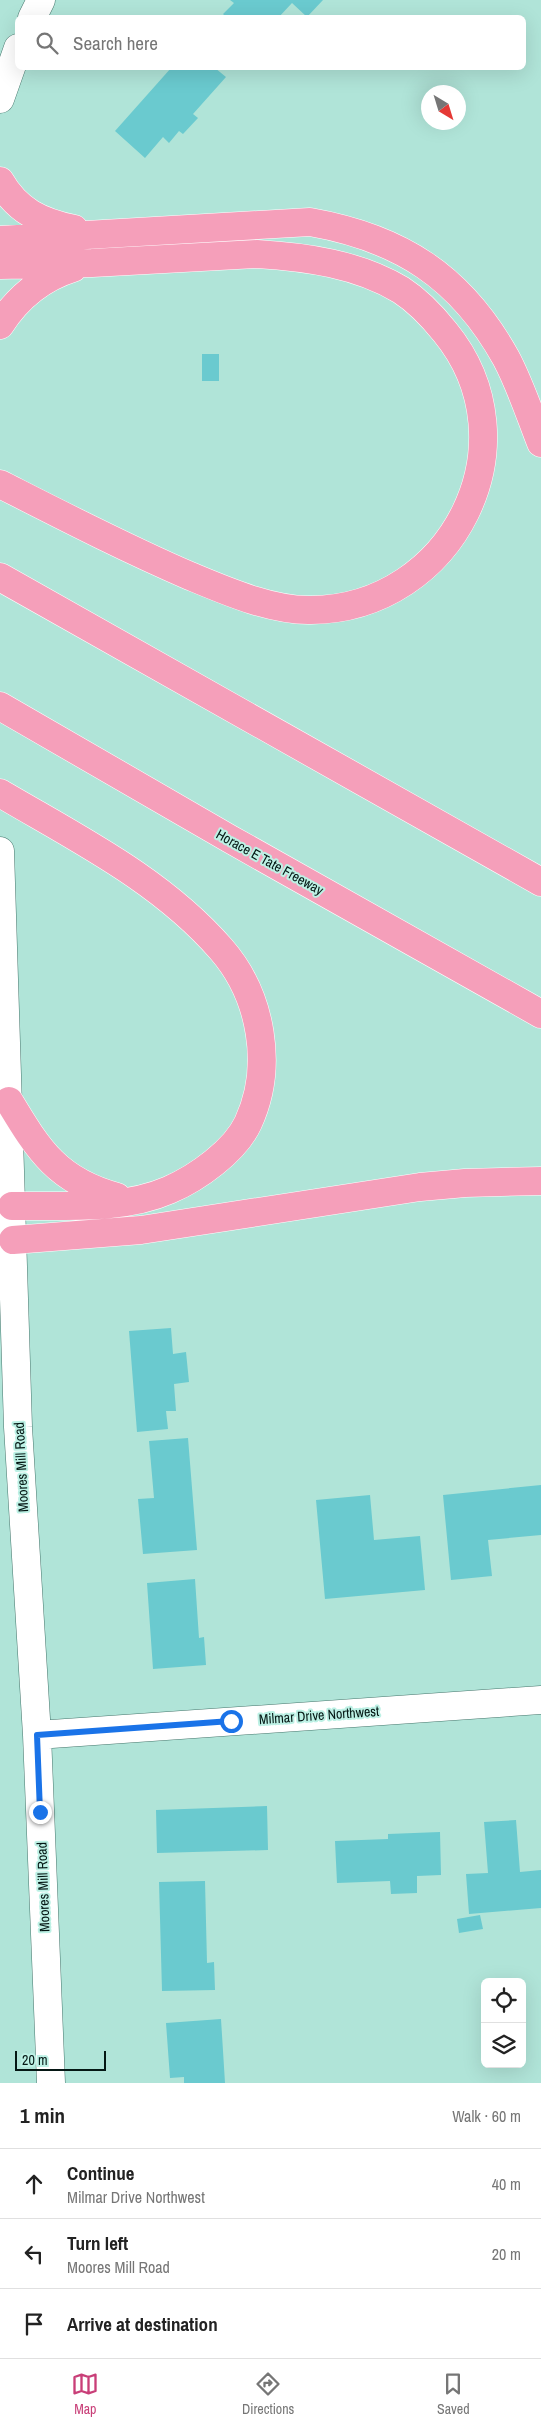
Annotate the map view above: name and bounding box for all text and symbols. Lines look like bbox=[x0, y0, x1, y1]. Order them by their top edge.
search box bbox=[15, 15, 526, 70]
icon: search bbox=[33, 29, 61, 57]
text: Search here bbox=[73, 30, 158, 56]
north arrow bbox=[421, 85, 466, 130]
street label: Horace E Tate Freeway bbox=[213, 825, 327, 899]
street label: Moores Mill Road bbox=[10, 1422, 32, 1512]
street label: Milmar Drive Northwest bbox=[258, 1702, 380, 1728]
route start bbox=[220, 1710, 243, 1733]
route end bbox=[29, 1801, 52, 1824]
street label: Moores Mill Road bbox=[32, 1842, 54, 1932]
map controls bbox=[481, 1978, 526, 2068]
button: locate bbox=[481, 1978, 526, 2023]
button: layers bbox=[481, 2023, 526, 2068]
scale bar bbox=[15, 2048, 106, 2071]
text: 20 m bbox=[22, 2051, 48, 2069]
text: 1 min bbox=[20, 2101, 65, 2130]
text: Walk · 60 m bbox=[452, 2105, 521, 2127]
text: Continue bbox=[67, 2160, 135, 2186]
icon: ahead bbox=[20, 2170, 48, 2198]
text: 40 m bbox=[492, 2173, 521, 2195]
text: Milmar Drive Northwest bbox=[67, 2186, 205, 2208]
text: Turn left bbox=[67, 2230, 128, 2256]
icon: left bbox=[20, 2240, 48, 2268]
text: 20 m bbox=[492, 2243, 521, 2265]
text: Moores Mill Road bbox=[67, 2256, 170, 2278]
icon: arrive bbox=[20, 2310, 48, 2338]
text: Arrive at destination bbox=[67, 2311, 218, 2337]
tab: Map bbox=[71, 2370, 99, 2418]
tab: Directions bbox=[242, 2370, 294, 2418]
tab: Saved bbox=[437, 2370, 470, 2418]

